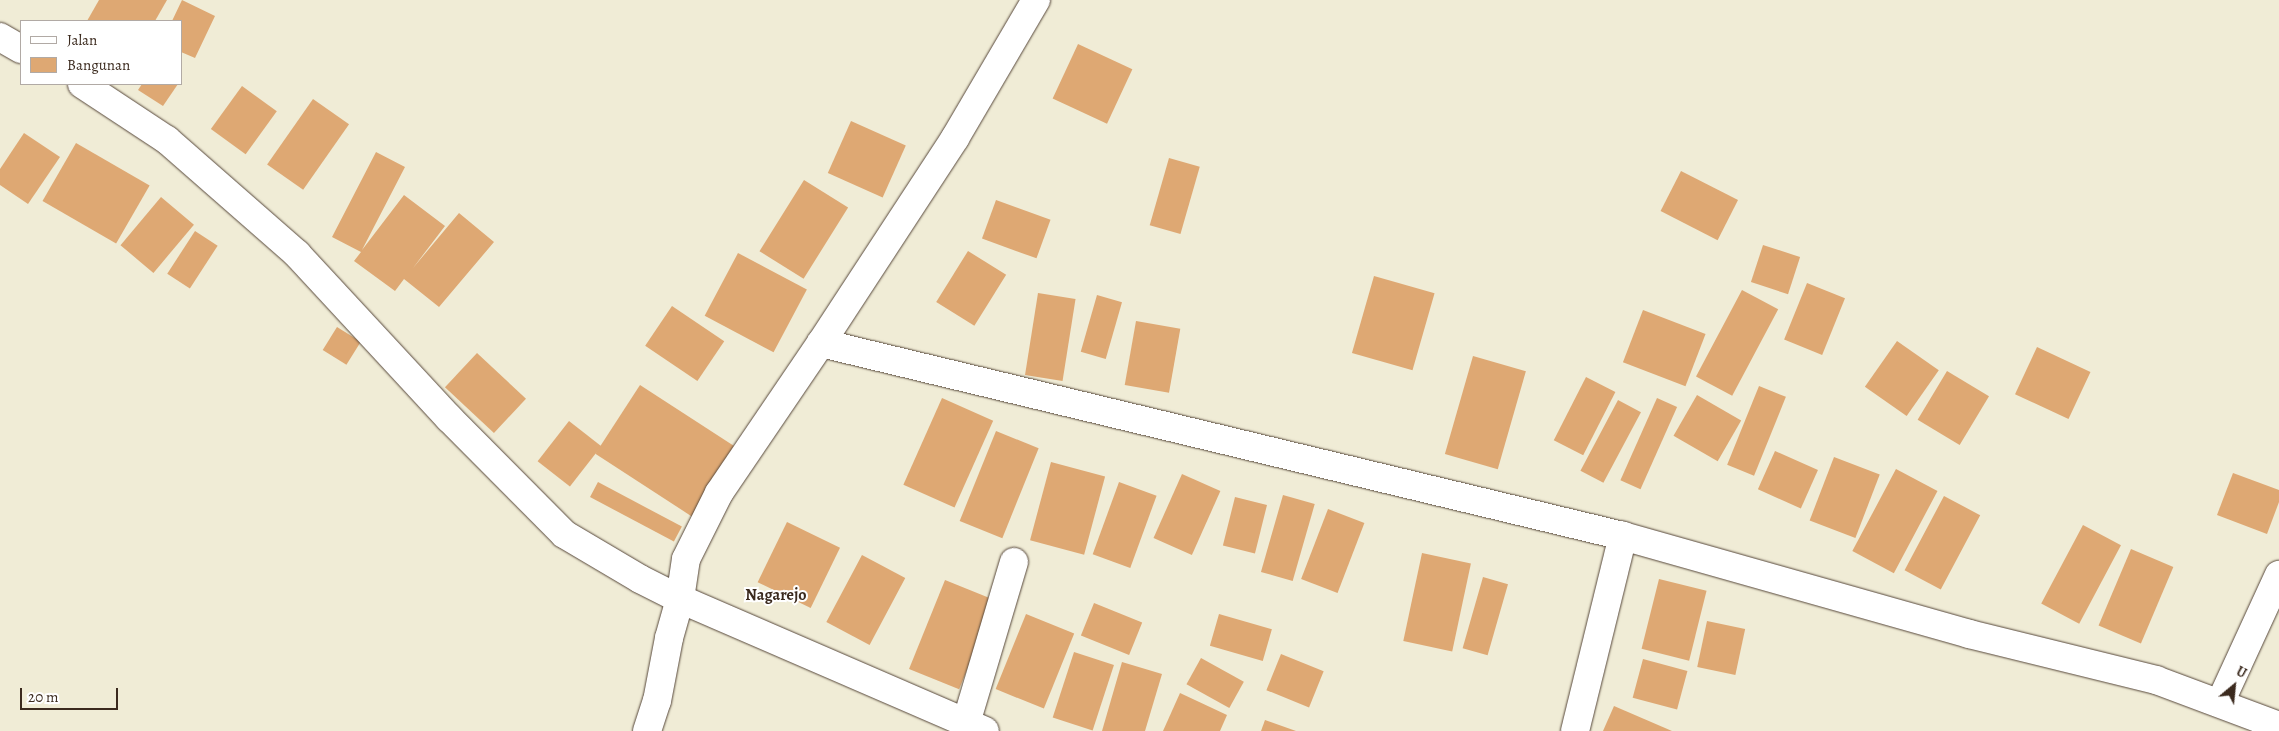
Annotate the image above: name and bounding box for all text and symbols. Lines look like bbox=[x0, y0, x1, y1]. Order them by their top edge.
legend bbox=[20, 20, 182, 85]
text: Jalan bbox=[67, 30, 97, 50]
text: Bangunan bbox=[67, 55, 130, 75]
district label: Nagarejo bbox=[745, 585, 807, 605]
north arrow bbox=[2209, 661, 2259, 711]
text: U bbox=[2233, 662, 2250, 683]
scale bar bbox=[22, 678, 120, 710]
text: 20 m bbox=[28, 687, 59, 707]

